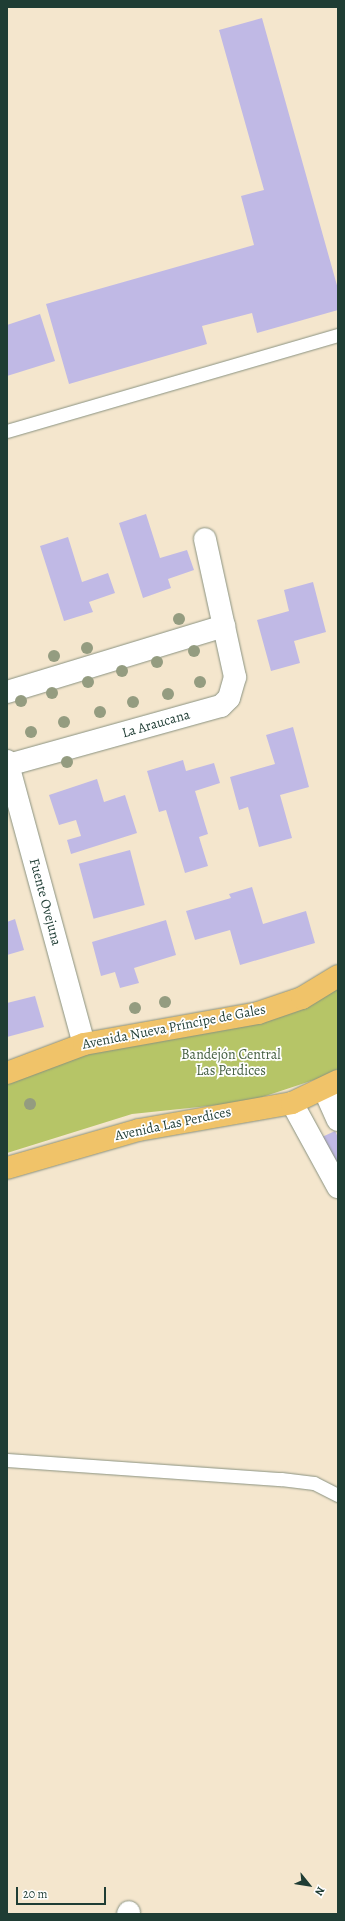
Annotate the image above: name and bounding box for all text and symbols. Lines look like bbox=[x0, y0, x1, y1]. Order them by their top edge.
street label: La Araucana bbox=[120, 706, 192, 742]
street label: Fuente Ovejuna bbox=[25, 856, 65, 948]
street label: Avenida Nueva Príncipe de Gales bbox=[81, 1001, 267, 1053]
park label: Bandejón Central Las Perdices bbox=[181, 1047, 281, 1080]
street label: Avenida Las Perdices bbox=[113, 1103, 233, 1145]
north arrow bbox=[289, 1865, 329, 1905]
scale bar bbox=[18, 1879, 108, 1905]
text: N bbox=[311, 1884, 328, 1898]
text: 20 m bbox=[23, 1886, 47, 1902]

